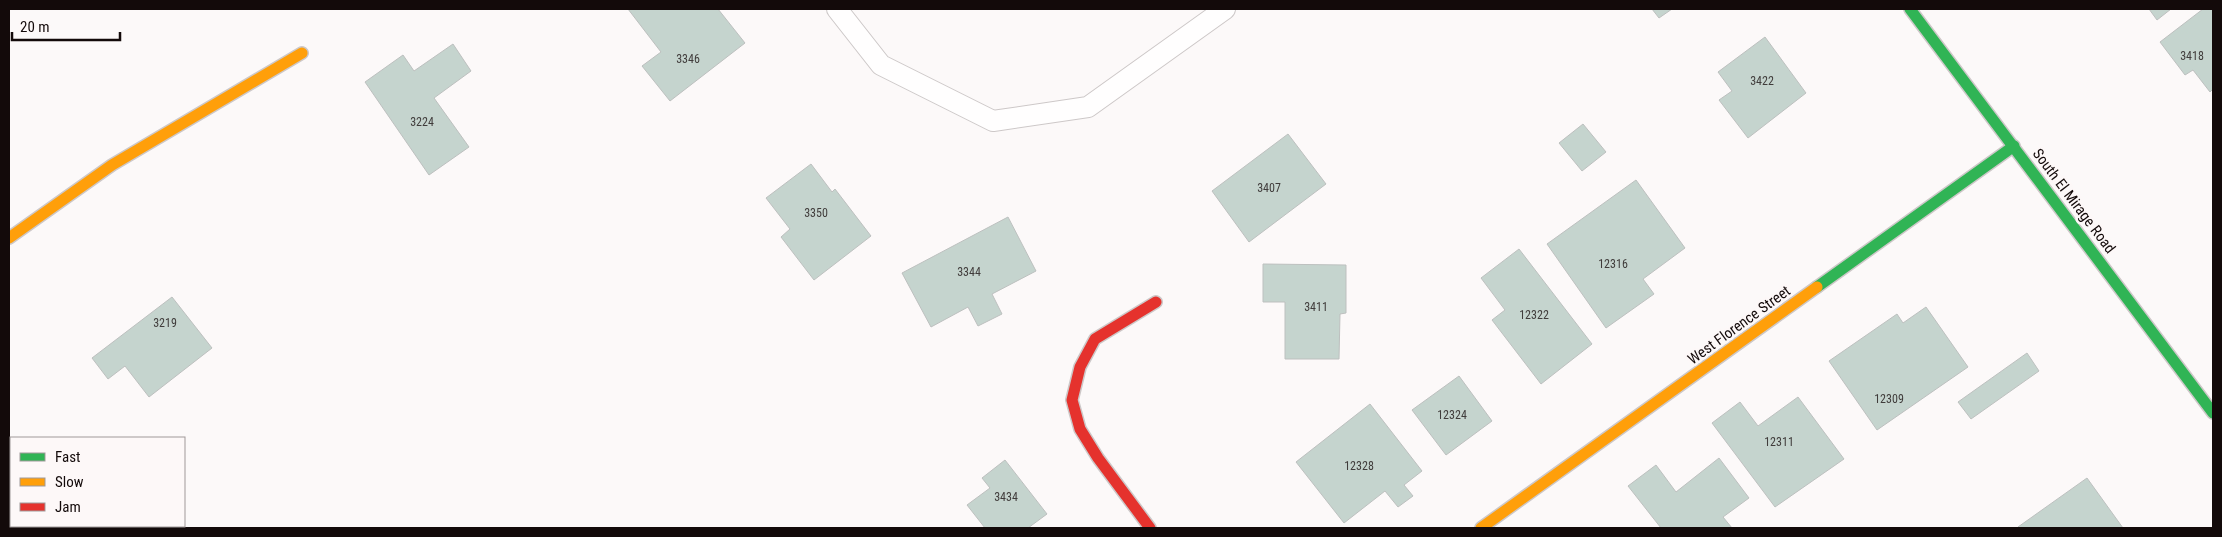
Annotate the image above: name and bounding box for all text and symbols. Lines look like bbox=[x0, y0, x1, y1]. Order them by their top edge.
scale bar bbox=[12, 10, 120, 42]
text: 20 m bbox=[20, 18, 50, 36]
house number: 3418 bbox=[2180, 49, 2204, 63]
house number: 3346 bbox=[676, 52, 700, 66]
house number: 3422 bbox=[1750, 74, 1774, 88]
house number: 3224 bbox=[410, 115, 434, 129]
street label: South El Mirage Road bbox=[2029, 145, 2119, 257]
house number: 3407 bbox=[1257, 181, 1281, 195]
house number: 3350 bbox=[804, 206, 828, 220]
house number: 12316 bbox=[1598, 257, 1628, 271]
house number: 3344 bbox=[957, 265, 981, 279]
street label: West Florence Street bbox=[1684, 282, 1794, 368]
house number: 3411 bbox=[1304, 300, 1328, 314]
house number: 12322 bbox=[1519, 308, 1549, 322]
house number: 3219 bbox=[153, 316, 177, 330]
house number: 12309 bbox=[1874, 392, 1904, 406]
house number: 12324 bbox=[1437, 408, 1467, 422]
house number: 12311 bbox=[1764, 435, 1794, 449]
legend bbox=[10, 437, 185, 527]
text: Fast bbox=[55, 448, 80, 466]
house number: 12328 bbox=[1344, 459, 1374, 473]
text: Slow bbox=[55, 473, 84, 491]
house number: 3434 bbox=[994, 490, 1018, 504]
text: Jam bbox=[55, 498, 81, 516]

